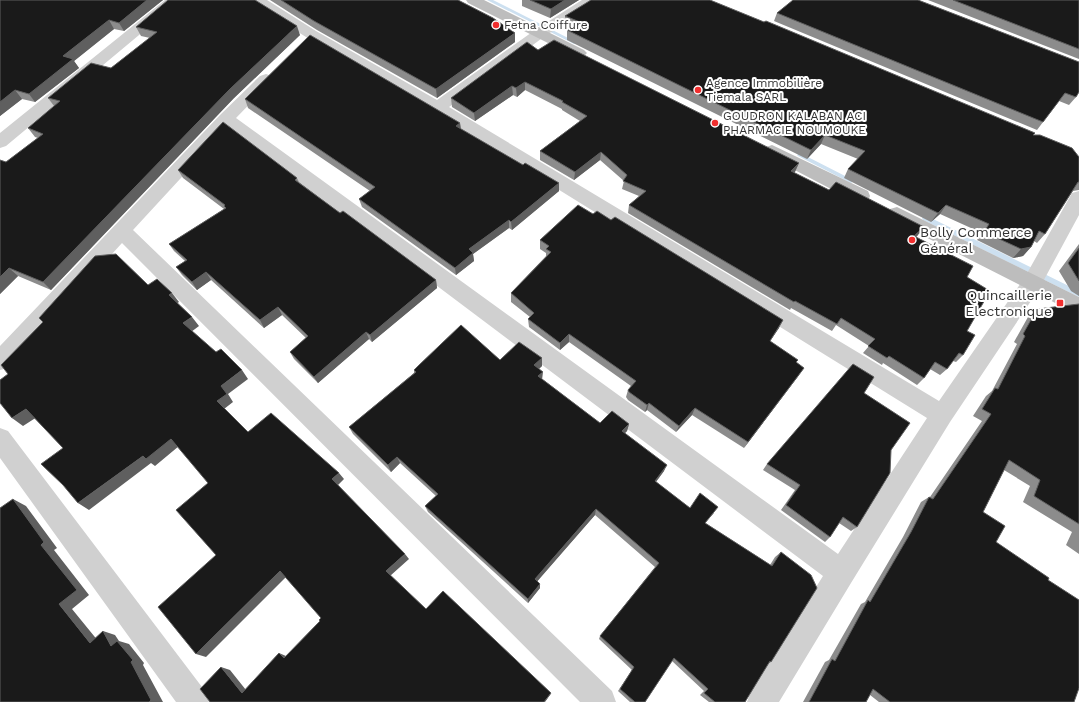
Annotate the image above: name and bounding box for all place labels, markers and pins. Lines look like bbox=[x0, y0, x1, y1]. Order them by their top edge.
place label: Fetna Coiffure bbox=[504, 18, 588, 32]
marker: Fetna Coiffure bbox=[491, 20, 501, 30]
place label: Agence Immobilière Tiemala SARL bbox=[706, 76, 822, 104]
marker: Agence Immobilière Tiemala SARL bbox=[693, 85, 703, 95]
place label: GOUDRON KALABAN ACI PHARMACIE NOUMOUKE bbox=[723, 109, 866, 137]
marker: GOUDRON KALABAN ACI PHARMACIE NOUMOUKE bbox=[710, 118, 720, 128]
place label: Bolly Commerce Général bbox=[920, 224, 1032, 256]
marker: Bolly Commerce Général bbox=[907, 235, 917, 245]
place label: Quincaillerie Electronique bbox=[965, 287, 1052, 319]
marker: Quincaillerie Electronique bbox=[1055, 298, 1065, 308]

